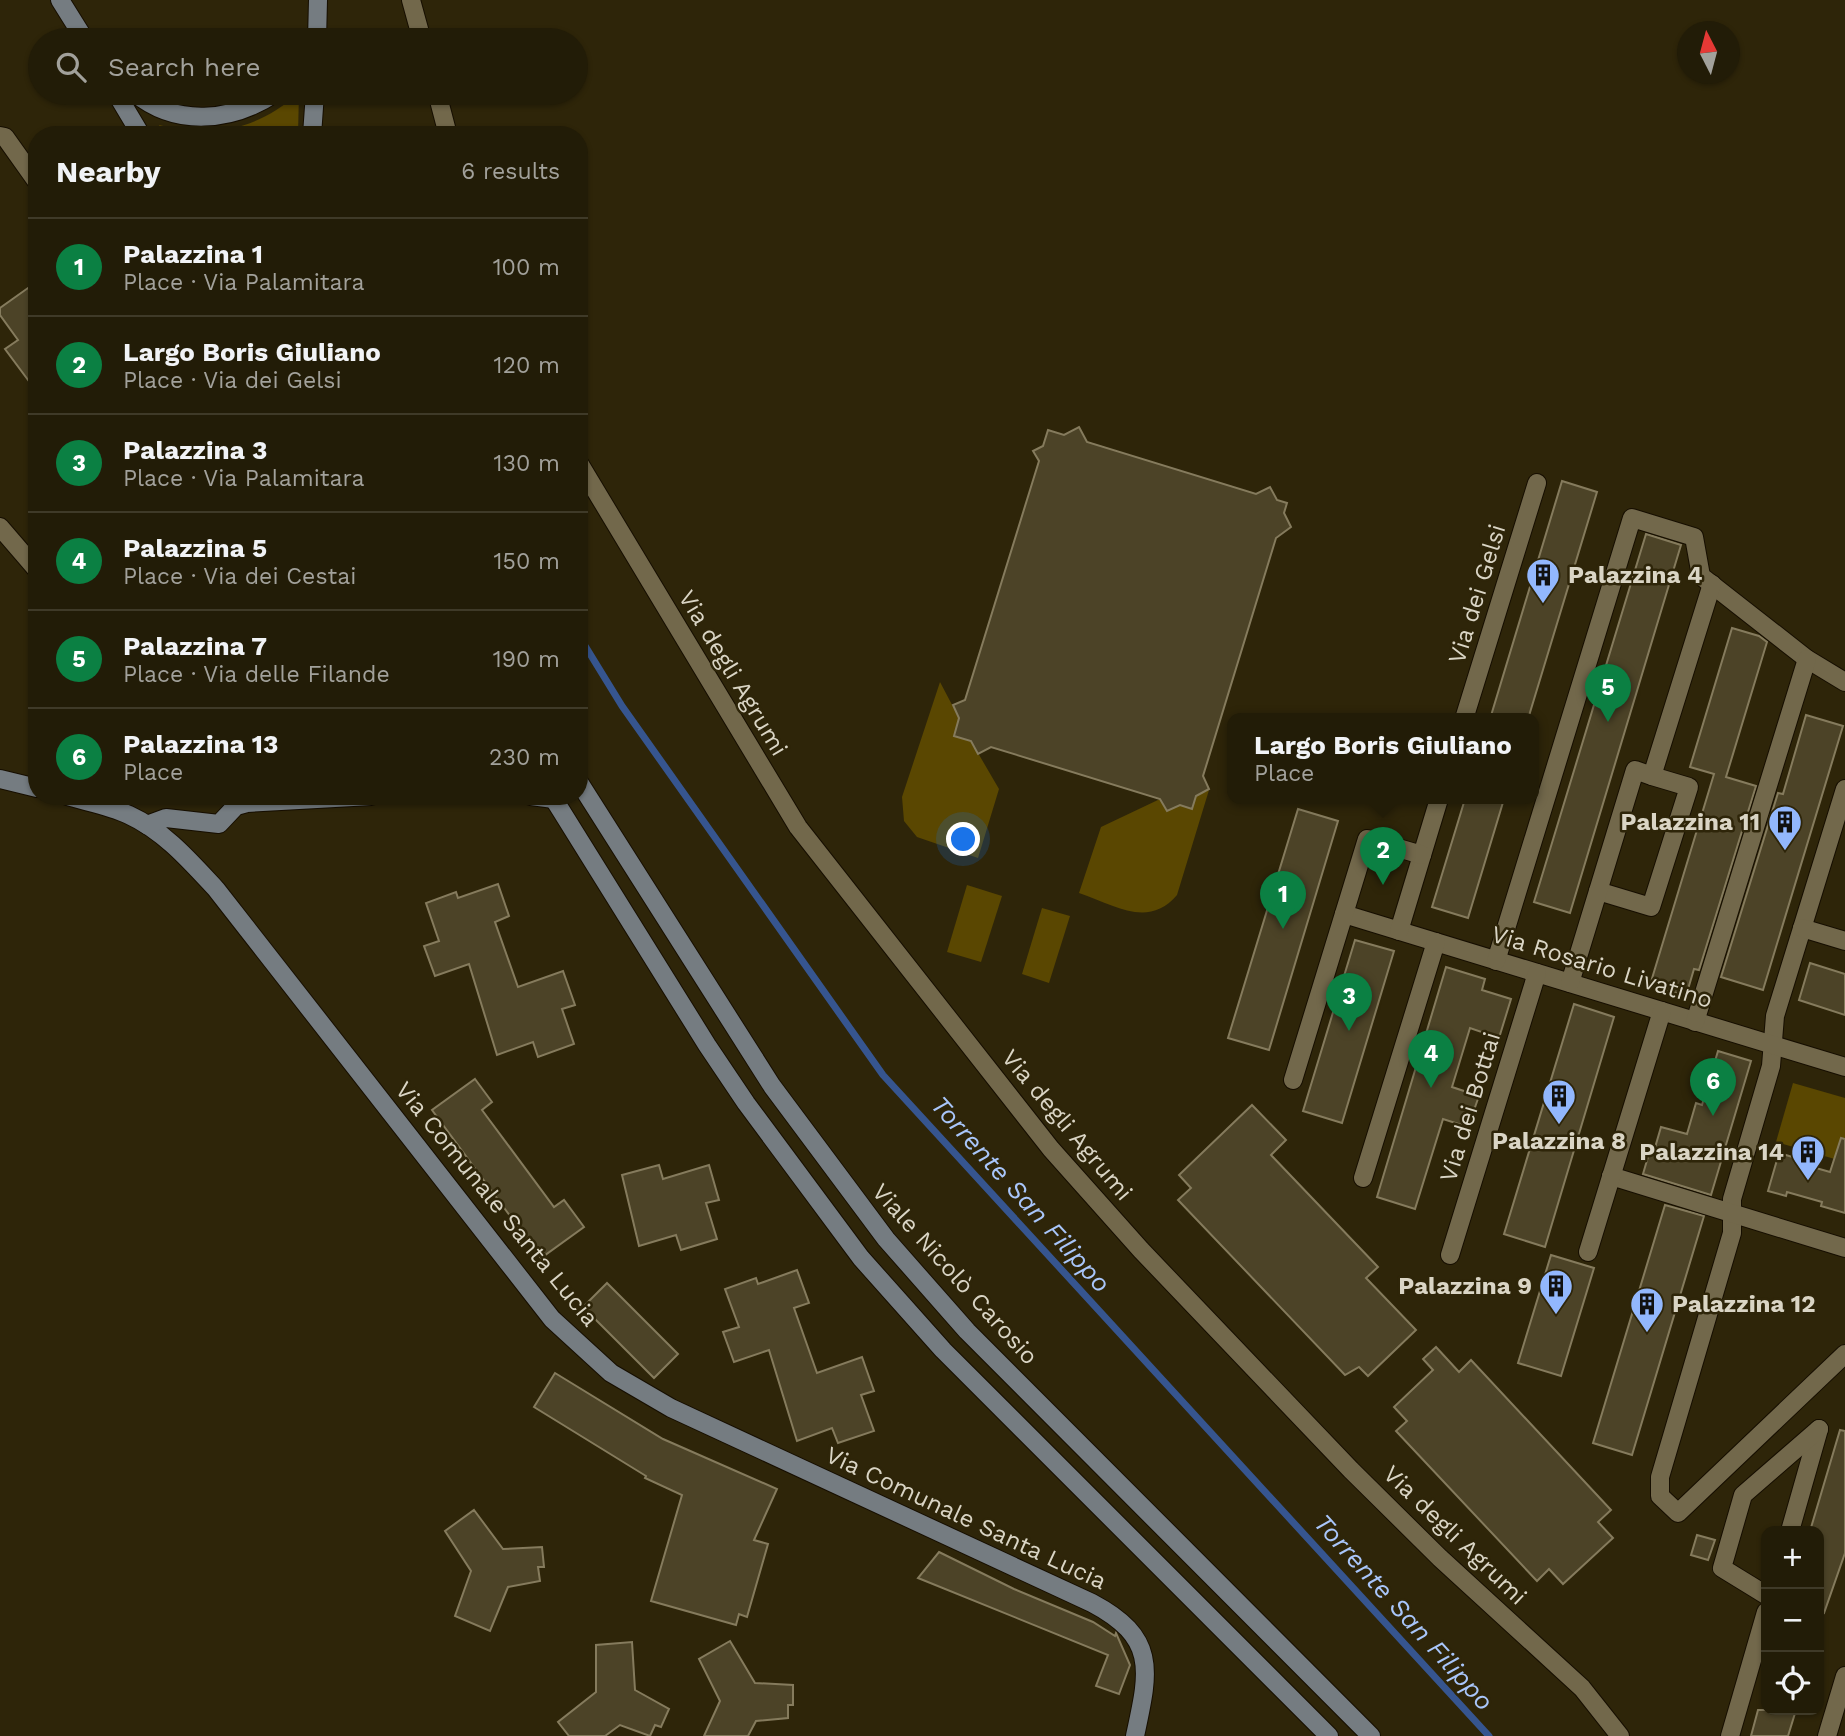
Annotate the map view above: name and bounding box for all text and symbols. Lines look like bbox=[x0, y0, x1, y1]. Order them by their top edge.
north arrow bbox=[1677, 21, 1740, 84]
search box bbox=[28, 28, 588, 105]
icon: search bbox=[52, 48, 90, 86]
text: Search here bbox=[108, 52, 260, 82]
text: Nearby bbox=[56, 154, 161, 189]
text: 6 results bbox=[461, 158, 560, 185]
text: Palazzina 1 bbox=[123, 239, 263, 269]
text: 1 bbox=[74, 254, 84, 281]
text: 100 m bbox=[493, 254, 560, 281]
text: Place · Via Palamitara bbox=[123, 269, 365, 296]
text: Largo Boris Giuliano bbox=[123, 337, 381, 367]
text: 2 bbox=[72, 352, 86, 379]
text: 120 m bbox=[494, 352, 560, 379]
text: Place · Via dei Gelsi bbox=[123, 367, 342, 394]
text: Palazzina 3 bbox=[123, 435, 267, 465]
text: 3 bbox=[72, 450, 86, 477]
text: 130 m bbox=[494, 450, 560, 477]
text: Place · Via Palamitara bbox=[123, 465, 365, 492]
street label: Via dei Gelsi bbox=[1443, 521, 1511, 667]
text: Palazzina 5 bbox=[123, 533, 267, 563]
text: 4 bbox=[72, 548, 86, 575]
text: 150 m bbox=[494, 548, 560, 575]
building icon: Palazzina 4 bbox=[1524, 556, 1562, 605]
place label: Palazzina 4 bbox=[1568, 561, 1703, 589]
text: Place · Via dei Cestai bbox=[123, 563, 356, 590]
street label: Via degli Agrumi bbox=[673, 585, 793, 761]
text: Palazzina 7 bbox=[123, 631, 267, 661]
text: 5 bbox=[72, 646, 86, 673]
text: 190 m bbox=[493, 646, 560, 673]
text: Place · Via delle Filande bbox=[123, 661, 390, 688]
pin: 5 bbox=[1585, 664, 1631, 722]
popup bbox=[1227, 713, 1539, 804]
text: Palazzina 13 bbox=[123, 729, 278, 759]
text: Largo Boris Giuliano bbox=[1254, 730, 1512, 760]
text: 6 bbox=[72, 744, 86, 771]
text: 230 m bbox=[489, 744, 560, 771]
text: Place bbox=[123, 759, 183, 786]
text: Place bbox=[1254, 760, 1314, 787]
building icon: Palazzina 11 bbox=[1766, 803, 1804, 852]
place label: Palazzina 11 bbox=[1620, 808, 1760, 836]
your location bbox=[946, 822, 980, 856]
pin: 2 bbox=[1360, 827, 1406, 885]
pin: 1 bbox=[1260, 871, 1306, 929]
street label: Via Rosario Livatino bbox=[1488, 920, 1716, 1014]
pin: 3 bbox=[1326, 973, 1372, 1031]
street label: Via dei Bottai bbox=[1434, 1029, 1506, 1185]
pin: 4 bbox=[1408, 1030, 1454, 1088]
street label: Via degli Agrumi bbox=[996, 1044, 1138, 1206]
pin: 6 bbox=[1690, 1058, 1736, 1116]
street label: Via Comunale Santa Lucia bbox=[390, 1076, 604, 1332]
building icon: Palazzina 8 bbox=[1540, 1077, 1578, 1126]
water label: Torrente San Filippo bbox=[925, 1090, 1117, 1298]
place label: Palazzina 8 bbox=[1492, 1127, 1626, 1155]
building icon: Palazzina 14 bbox=[1789, 1133, 1827, 1182]
place label: Palazzina 14 bbox=[1639, 1138, 1784, 1166]
street label: Viale Nicolò Carosio bbox=[866, 1178, 1044, 1370]
building icon: Palazzina 9 bbox=[1537, 1267, 1575, 1316]
place label: Palazzina 9 bbox=[1398, 1272, 1532, 1300]
building icon: Palazzina 12 bbox=[1628, 1285, 1666, 1334]
place label: Palazzina 12 bbox=[1672, 1290, 1816, 1318]
street label: Via Comunale Santa Lucia bbox=[821, 1441, 1111, 1595]
street label: Via degli Agrumi bbox=[1378, 1460, 1532, 1610]
water label: Torrente San Filippo bbox=[1308, 1508, 1500, 1716]
map controls bbox=[1761, 1526, 1824, 1715]
button: + bbox=[1761, 1526, 1824, 1589]
button: − bbox=[1761, 1589, 1824, 1652]
button: locate bbox=[1761, 1652, 1824, 1715]

